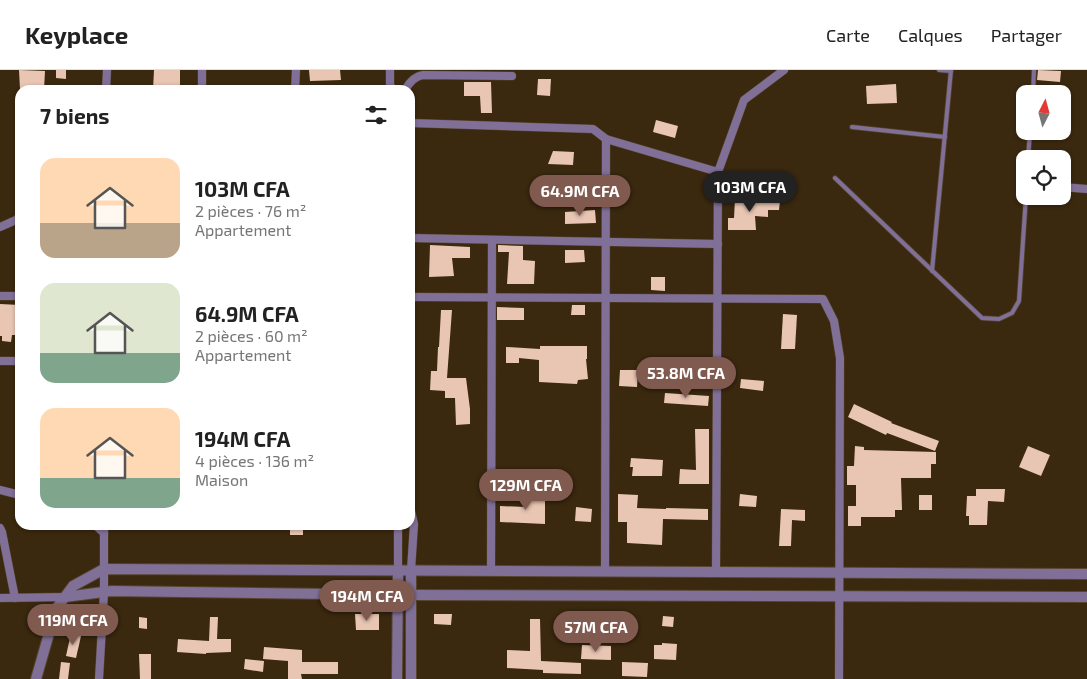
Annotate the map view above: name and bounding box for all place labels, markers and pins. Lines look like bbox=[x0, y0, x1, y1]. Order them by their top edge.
pin: 103M CFA bbox=[698, 170, 802, 213]
pin: 64.9M CFA bbox=[523, 174, 637, 217]
pin: 53.8M CFA bbox=[629, 356, 743, 399]
pin: 129M CFA bbox=[474, 468, 578, 511]
pin: 194M CFA bbox=[315, 580, 419, 622]
pin: 119M CFA bbox=[21, 604, 125, 646]
pin: 57M CFA bbox=[550, 610, 642, 653]

